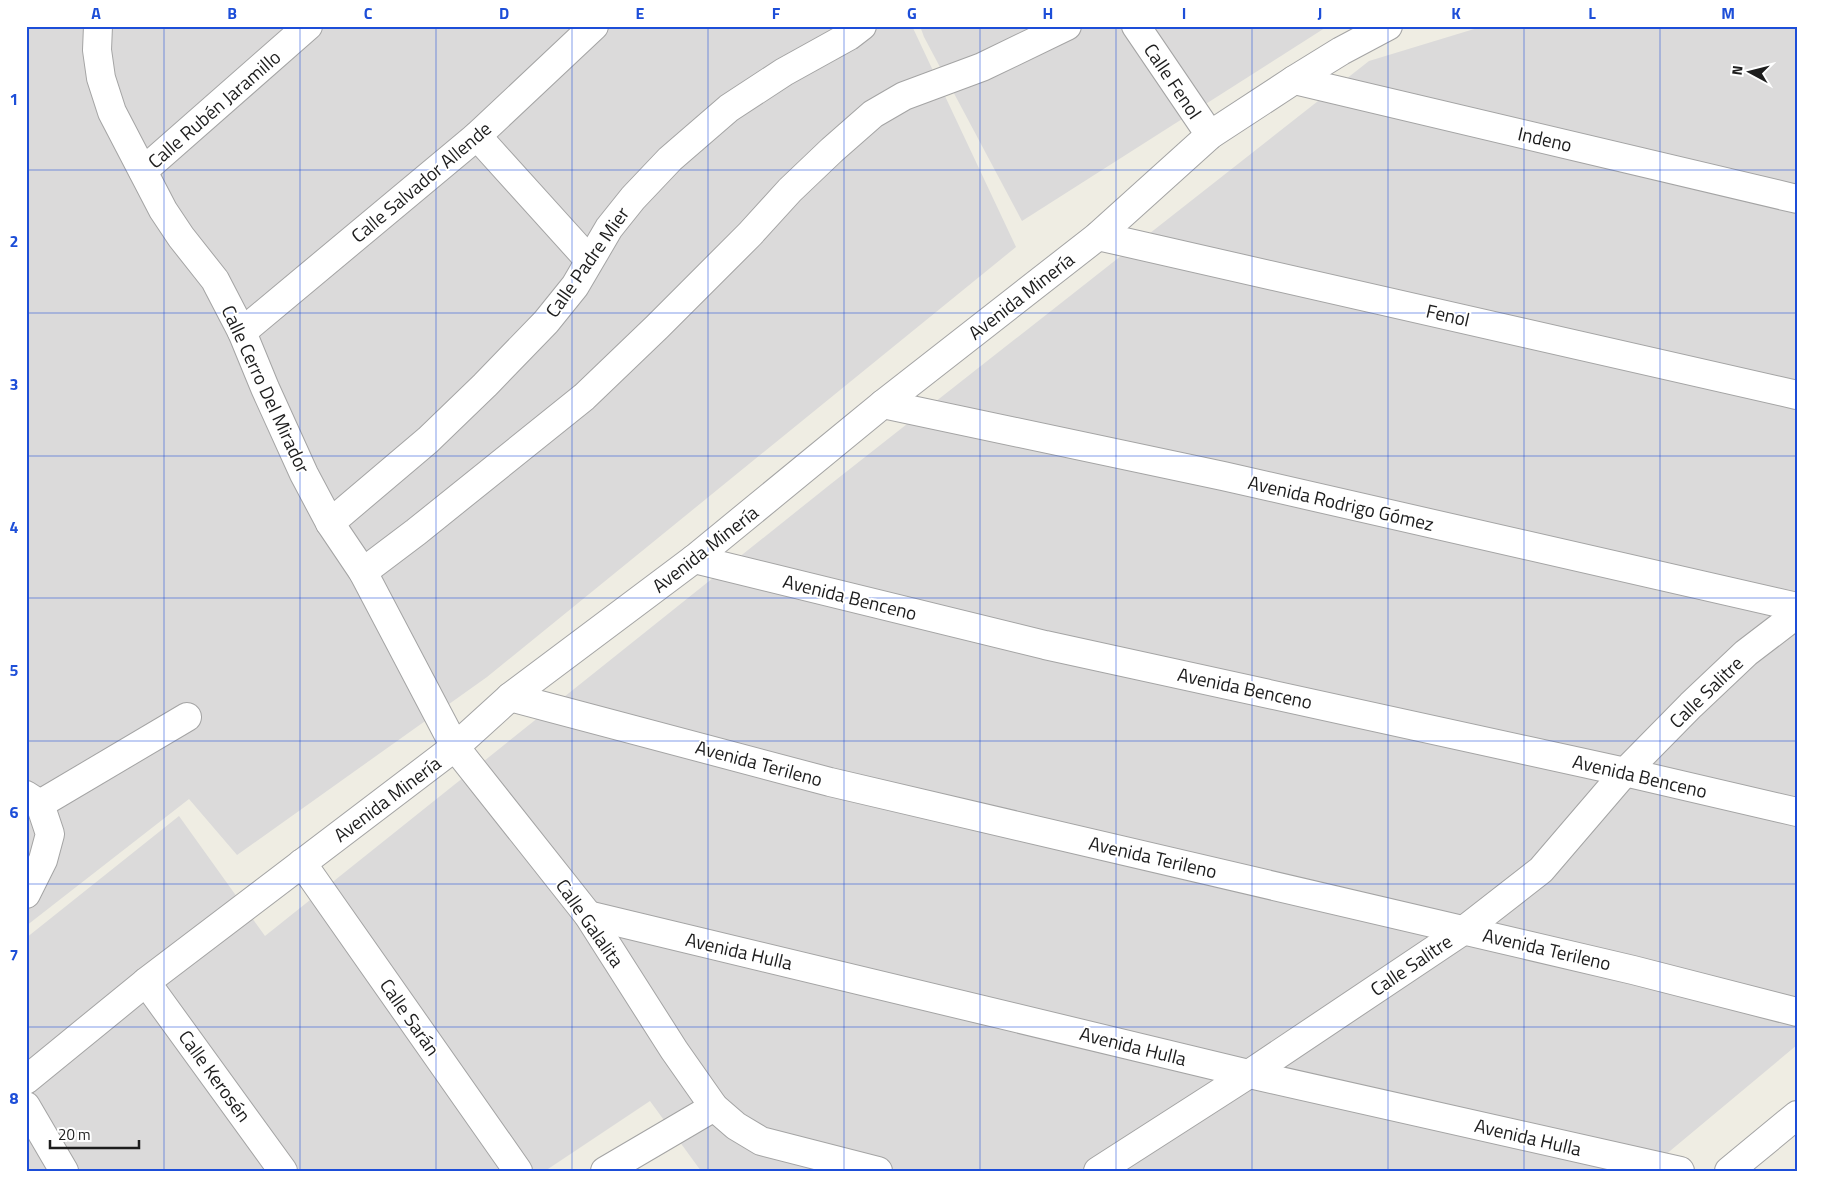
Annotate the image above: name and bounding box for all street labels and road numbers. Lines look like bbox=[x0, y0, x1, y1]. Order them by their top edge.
street label: Calle Fenol bbox=[1137, 37, 1210, 125]
street label: Calle Rubén Jaramillo bbox=[141, 43, 287, 175]
street label: Calle Salvador Allende bbox=[344, 114, 497, 249]
street label: Indeno bbox=[1515, 118, 1575, 159]
street label: Calle Padre Mier bbox=[538, 200, 636, 323]
street label: Avenida Minería bbox=[961, 245, 1080, 346]
street label: Fenol bbox=[1423, 295, 1473, 334]
street label: Calle Cerro Del Mirador bbox=[215, 300, 318, 478]
street label: Avenida Rodrigo Gómez bbox=[1245, 467, 1437, 538]
street label: Avenida Minería bbox=[645, 498, 764, 599]
street label: Avenida Benceno bbox=[780, 566, 920, 627]
street label: Calle Salitre bbox=[1662, 649, 1749, 735]
street label: Avenida Benceno bbox=[1175, 659, 1315, 716]
street label: Avenida Terileno bbox=[692, 732, 826, 793]
street label: Avenida Benceno bbox=[1570, 746, 1710, 805]
street label: Avenida Minería bbox=[327, 748, 447, 849]
street label: Avenida Terileno bbox=[1086, 828, 1220, 885]
street label: Calle Galalita bbox=[549, 873, 632, 973]
street label: Avenida Terileno bbox=[1480, 920, 1614, 977]
street label: Avenida Hulla bbox=[683, 924, 796, 977]
street label: Calle Salitre bbox=[1364, 926, 1458, 1003]
street label: Calle Sarán bbox=[373, 972, 448, 1061]
street label: Avenida Hulla bbox=[1077, 1018, 1190, 1073]
street label: Calle Kerosén bbox=[172, 1024, 259, 1128]
street label: Avenida Hulla bbox=[1472, 1110, 1585, 1163]

